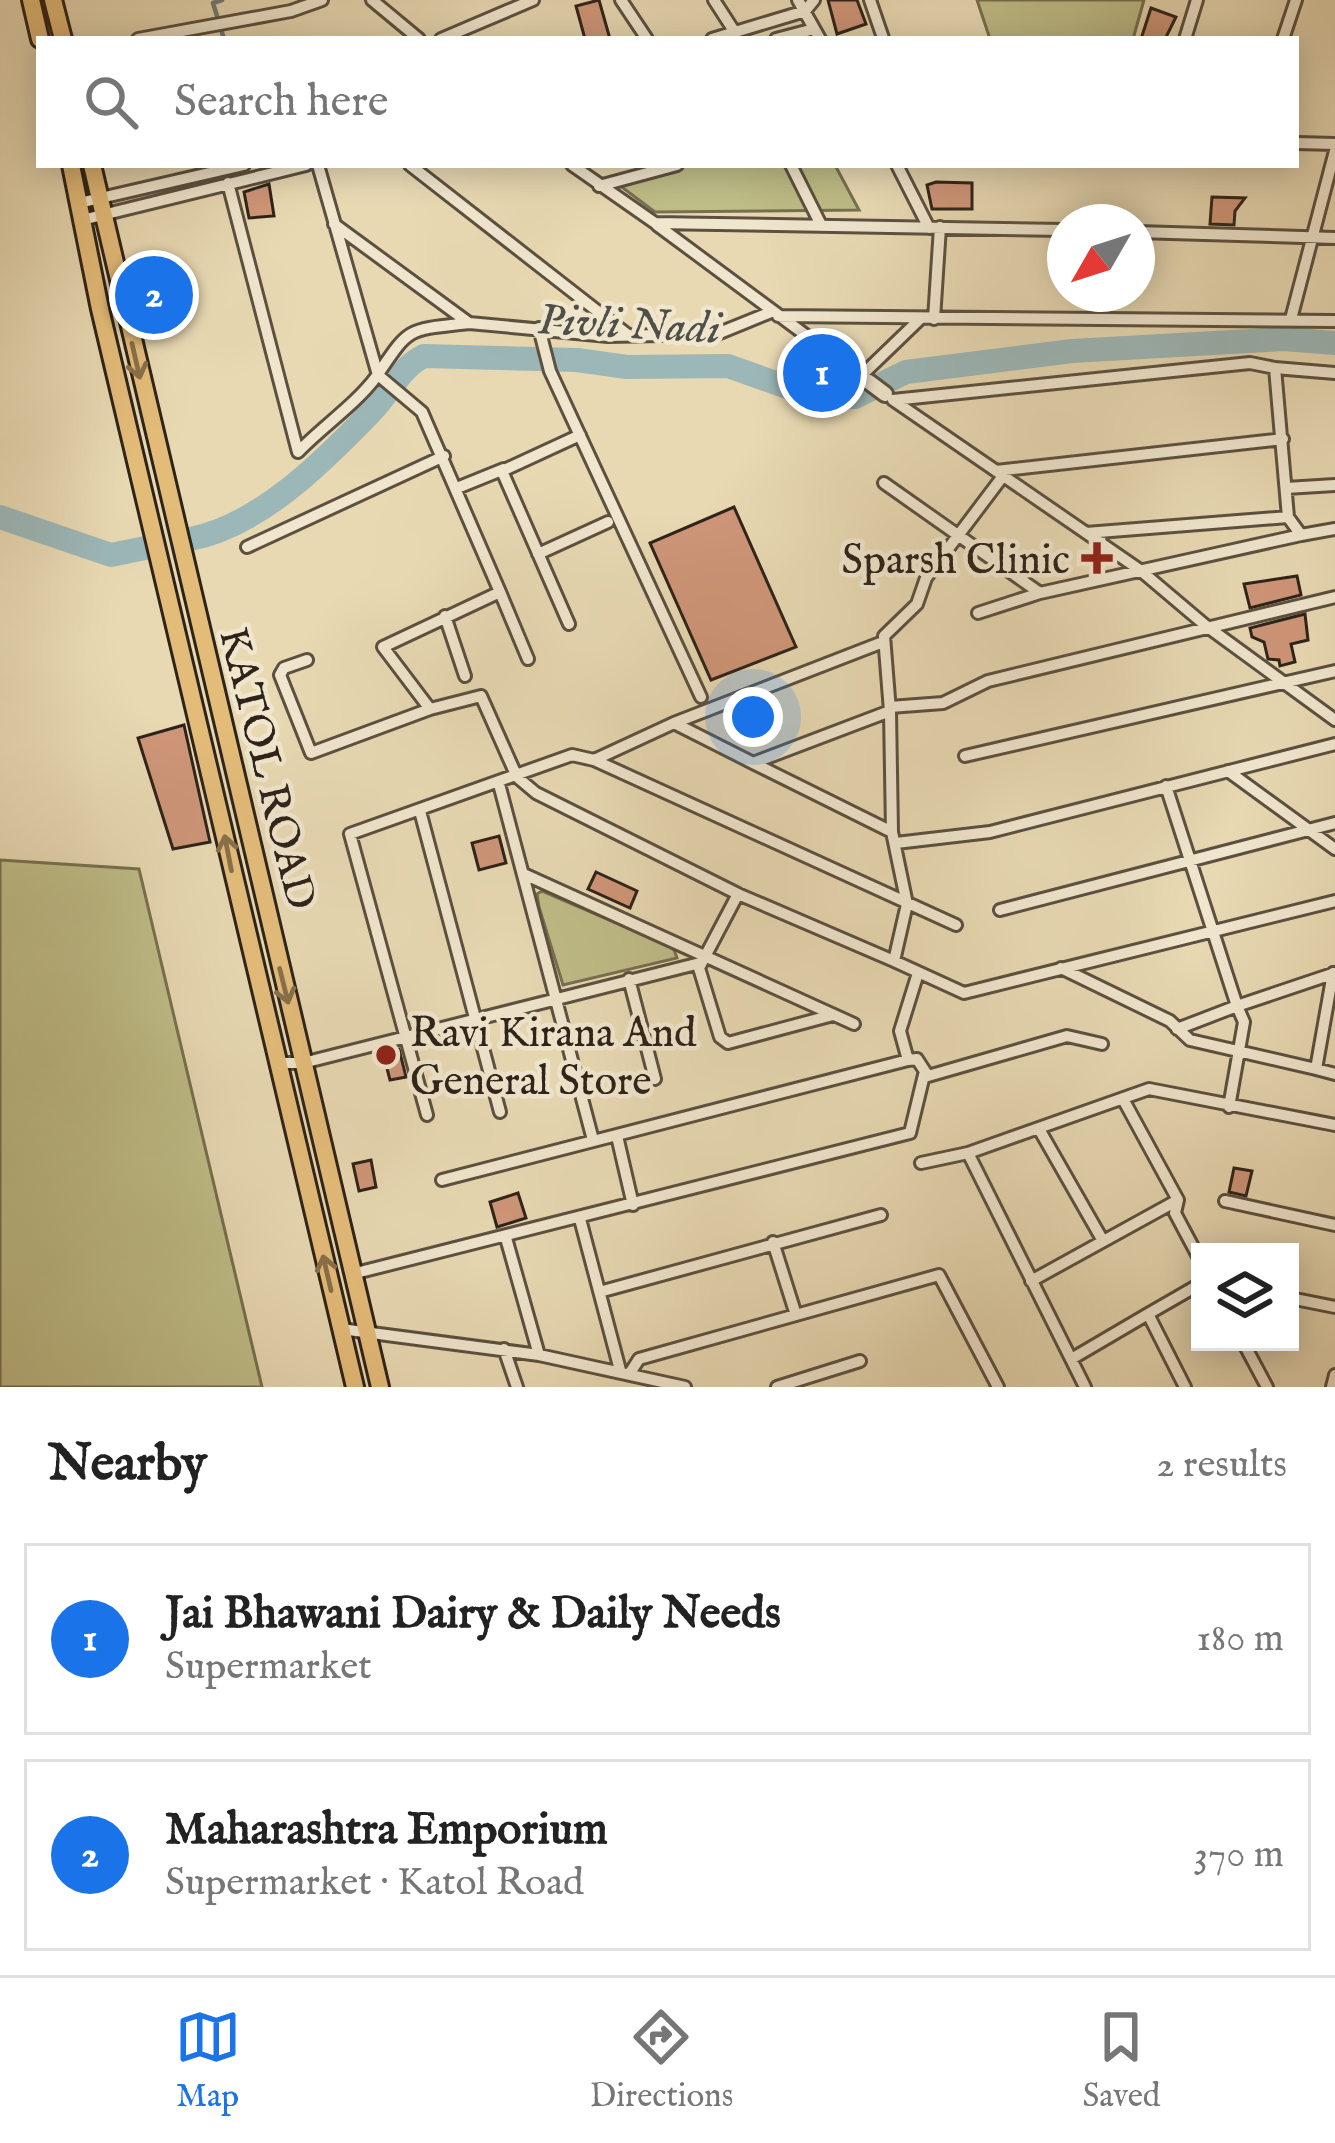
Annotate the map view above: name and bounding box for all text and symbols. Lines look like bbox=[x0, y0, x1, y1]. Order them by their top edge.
search box bbox=[36, 36, 1299, 168]
icon: search bbox=[78, 69, 144, 135]
text: Search here bbox=[174, 74, 388, 131]
north arrow bbox=[1047, 204, 1155, 312]
pin: 2 bbox=[115, 250, 193, 340]
water label: Pivli Nadi bbox=[536, 292, 725, 359]
pin: 1 bbox=[783, 328, 861, 418]
one-way arrow bbox=[126, 341, 149, 379]
place label: Sparsh Clinic bbox=[842, 535, 1070, 588]
marker: Sparsh Clinic bbox=[1081, 542, 1113, 574]
street label: KATOL ROAD bbox=[205, 622, 326, 915]
your location bbox=[723, 687, 783, 747]
one-way arrow bbox=[216, 834, 238, 873]
one-way arrow bbox=[274, 966, 296, 1004]
place label: Ravi Kirana And General Store bbox=[410, 1008, 697, 1109]
marker: Ravi Kirana And General Store bbox=[373, 1042, 399, 1068]
map controls bbox=[1191, 1243, 1299, 1351]
button: layers bbox=[1191, 1243, 1299, 1351]
one-way arrow bbox=[315, 1255, 337, 1293]
text: Nearby bbox=[48, 1433, 207, 1498]
text: 2 results bbox=[1156, 1441, 1287, 1490]
text: Jai Bhawani Dairy & Daily Needs bbox=[165, 1586, 781, 1643]
text: 1 bbox=[83, 1615, 97, 1664]
text: 180 m bbox=[1196, 1615, 1284, 1664]
text: Supermarket bbox=[165, 1643, 372, 1692]
text: Maharashtra Emporium bbox=[165, 1802, 608, 1859]
text: 2 bbox=[81, 1831, 99, 1880]
text: 370 m bbox=[1193, 1831, 1284, 1880]
text: Supermarket · Katol Road bbox=[165, 1859, 584, 1908]
tab: Map bbox=[175, 2004, 241, 2118]
tab: Directions bbox=[590, 2004, 733, 2118]
tab: Saved bbox=[1082, 2004, 1160, 2118]

